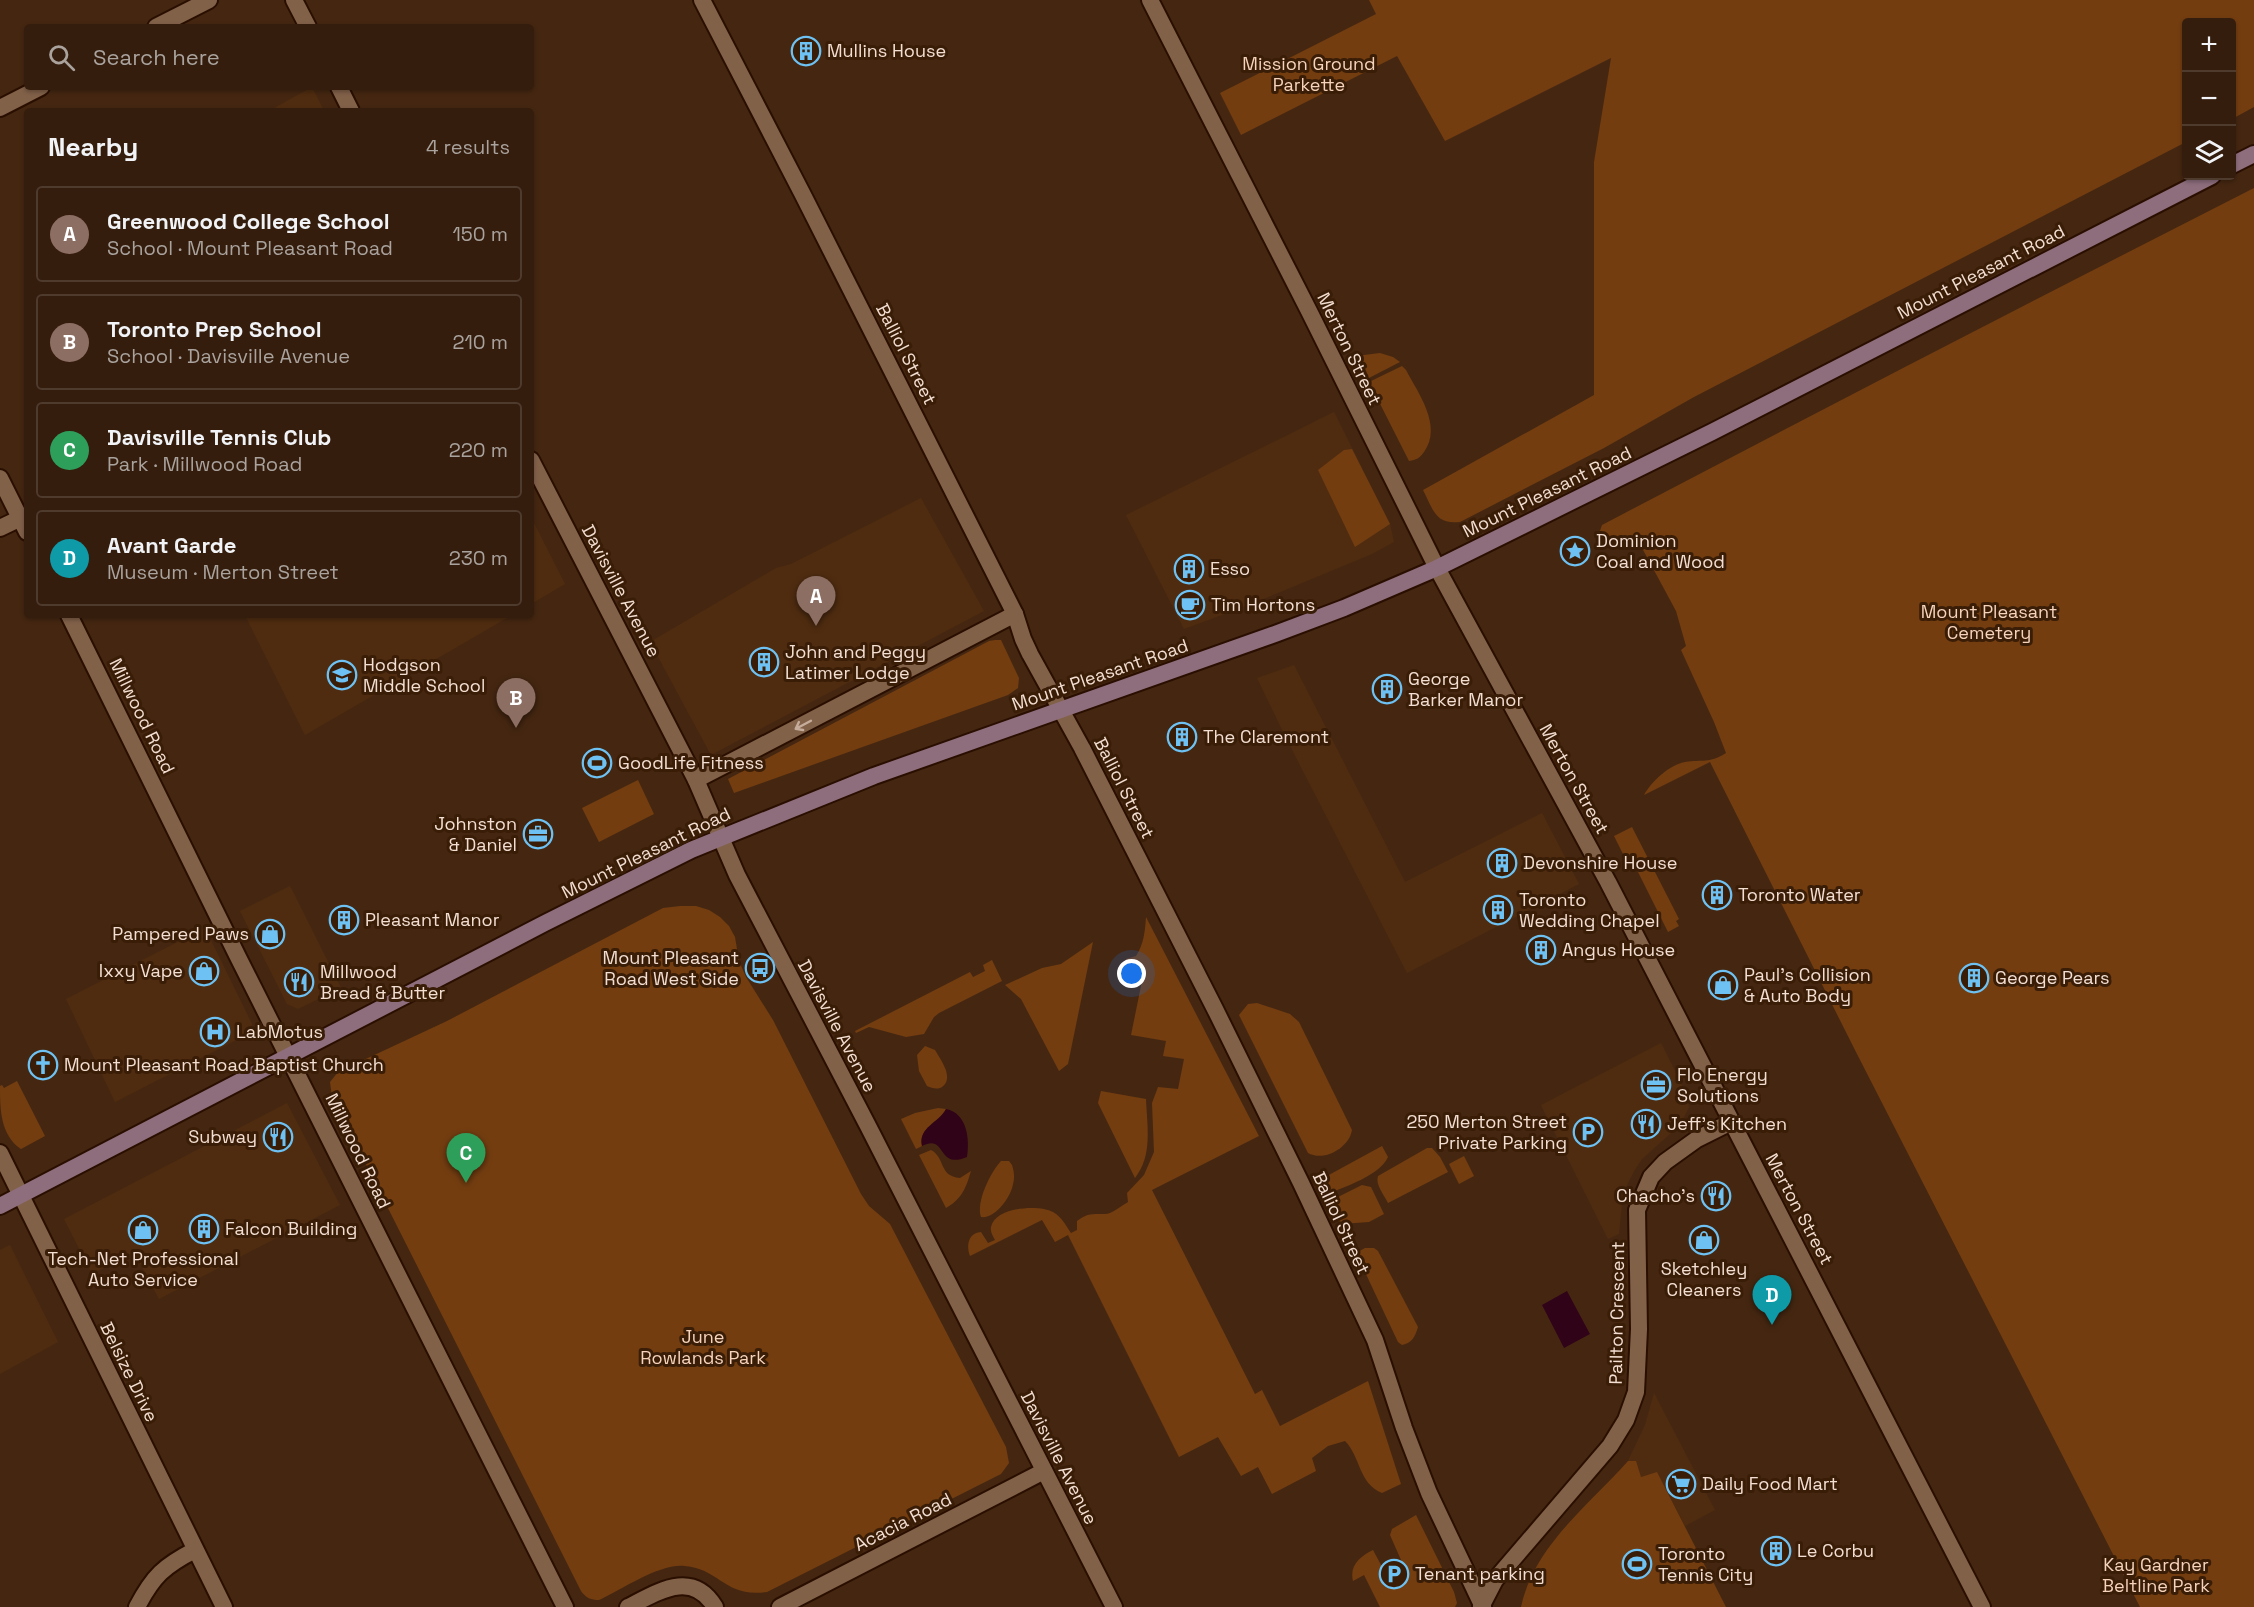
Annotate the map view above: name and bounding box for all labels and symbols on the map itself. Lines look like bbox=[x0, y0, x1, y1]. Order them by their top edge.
building icon: Mullins House bbox=[790, 35, 822, 67]
place label: Mullins House bbox=[827, 39, 946, 62]
park label: Mission Ground Parkette bbox=[1242, 52, 1376, 96]
street label: Mount Pleasant Road bbox=[1893, 219, 2069, 324]
street label: Merton Street bbox=[1312, 289, 1387, 409]
street label: Balliol Street bbox=[871, 299, 942, 408]
street label: Mount Pleasant Road bbox=[1459, 441, 1635, 542]
street label: Davisville Avenue bbox=[577, 521, 666, 661]
place label: Dominion Coal and Wood bbox=[1596, 529, 1725, 573]
place icon: Dominion Coal and Wood bbox=[1559, 535, 1591, 567]
building icon: Esso bbox=[1173, 553, 1205, 585]
place label: Esso bbox=[1210, 557, 1250, 580]
pin: A bbox=[796, 576, 836, 626]
cafe icon: Tim Hortons bbox=[1174, 589, 1206, 621]
place label: Tim Hortons bbox=[1211, 593, 1315, 616]
park label: Mount Pleasant Cemetery bbox=[1921, 600, 2057, 644]
street label: Mount Pleasant Road bbox=[1009, 634, 1191, 716]
place label: John and Peggy Latimer Lodge bbox=[785, 640, 926, 684]
building icon: John and Peggy Latimer Lodge bbox=[748, 646, 780, 678]
place label: Hodgson Middle School bbox=[363, 653, 485, 697]
street label: Millwood Road bbox=[105, 654, 180, 777]
school or university icon: Hodgson Middle School bbox=[326, 659, 358, 691]
place label: George Barker Manor bbox=[1408, 667, 1523, 711]
building icon: George Barker Manor bbox=[1371, 673, 1403, 705]
pin: B bbox=[496, 678, 536, 728]
street label: Merton Street bbox=[1535, 719, 1614, 838]
one-way arrow bbox=[794, 720, 812, 731]
building icon: The Claremont bbox=[1166, 721, 1198, 753]
place label: The Claremont bbox=[1203, 725, 1329, 748]
street label: Balliol Street bbox=[1089, 733, 1160, 842]
sports icon: GoodLife Fitness bbox=[581, 747, 613, 779]
place label: GoodLife Fitness bbox=[618, 751, 764, 774]
street label: Mount Pleasant Road bbox=[558, 802, 734, 903]
place label: Johnston & Daniel bbox=[434, 812, 517, 856]
office icon: Johnston & Daniel bbox=[522, 818, 554, 850]
building icon: Devonshire House bbox=[1486, 847, 1518, 879]
place label: Devonshire House bbox=[1523, 851, 1677, 874]
building icon: Toronto Water bbox=[1701, 879, 1733, 911]
place label: Toronto Water bbox=[1738, 883, 1861, 906]
place label: Toronto Wedding Chapel bbox=[1519, 888, 1660, 932]
building icon: Toronto Wedding Chapel bbox=[1482, 894, 1514, 926]
building icon: Pleasant Manor bbox=[328, 904, 360, 936]
place label: Pleasant Manor bbox=[365, 908, 500, 931]
shop icon: Pampered Paws bbox=[254, 918, 286, 950]
place label: Pampered Paws bbox=[112, 922, 249, 945]
building icon: Angus House bbox=[1525, 934, 1557, 966]
place label: Angus House bbox=[1562, 938, 1675, 961]
place label: Mount Pleasant Road West Side bbox=[603, 946, 739, 990]
bus stop icon: Mount Pleasant Road West Side bbox=[744, 952, 776, 984]
shop icon: Ixxy Vape bbox=[188, 955, 220, 987]
street label: Davisville Avenue bbox=[793, 956, 882, 1096]
place label: Ixxy Vape bbox=[99, 959, 183, 982]
your location bbox=[1117, 959, 1146, 988]
place label: Millwood Bread & Butter bbox=[320, 960, 445, 1004]
building icon: George Pears bbox=[1958, 962, 1990, 994]
place label: Paul's Collision & Auto Body bbox=[1744, 963, 1871, 1007]
restaurant icon: Millwood Bread & Butter bbox=[283, 966, 315, 998]
place label: George Pears bbox=[1995, 966, 2110, 989]
shop icon: Paul's Collision & Auto Body bbox=[1707, 969, 1739, 1001]
hospital icon: LabMotus bbox=[199, 1016, 231, 1048]
place label: LabMotus bbox=[236, 1020, 323, 1043]
church icon: Mount Pleasant Road Baptist Church bbox=[27, 1049, 59, 1081]
place label: Mount Pleasant Road Baptist Church bbox=[64, 1053, 384, 1076]
place label: Flo Energy Solutions bbox=[1677, 1063, 1768, 1107]
office icon: Flo Energy Solutions bbox=[1640, 1069, 1672, 1101]
street label: Millwood Road bbox=[321, 1089, 396, 1212]
restaurant icon: Jeff’s Kitchen bbox=[1630, 1108, 1662, 1140]
place label: 250 Merton Street Private Parking bbox=[1406, 1110, 1567, 1154]
place label: Jeff’s Kitchen bbox=[1667, 1112, 1787, 1135]
parking icon: 250 Merton Street Private Parking bbox=[1572, 1116, 1604, 1148]
restaurant icon: Subway bbox=[262, 1121, 294, 1153]
place label: Subway bbox=[188, 1125, 257, 1148]
pin: C bbox=[446, 1134, 486, 1183]
street label: Merton Street bbox=[1760, 1149, 1838, 1268]
street label: Balliol Street bbox=[1308, 1168, 1375, 1278]
restaurant icon: Chacho's bbox=[1700, 1180, 1732, 1212]
place label: Chacho's bbox=[1616, 1184, 1695, 1207]
building icon: Falcon Building bbox=[188, 1213, 220, 1245]
shop icon: Tech-Net Professional Auto Service bbox=[127, 1214, 159, 1246]
place label: Falcon Building bbox=[225, 1217, 357, 1240]
shop icon: Sketchley Cleaners bbox=[1688, 1224, 1720, 1256]
street label: Pailton Crescent bbox=[1604, 1241, 1629, 1385]
place label: Tech-Net Professional Auto Service bbox=[47, 1247, 239, 1291]
place label: Sketchley Cleaners bbox=[1661, 1257, 1747, 1301]
pin: D bbox=[1752, 1276, 1792, 1325]
street label: Belsize Drive bbox=[95, 1318, 164, 1425]
park label: June Rowlands Park bbox=[640, 1325, 766, 1369]
street label: Davisville Avenue bbox=[1016, 1387, 1103, 1528]
supermarket icon: Daily Food Mart bbox=[1665, 1468, 1697, 1500]
place label: Daily Food Mart bbox=[1702, 1472, 1838, 1495]
street label: Acacia Road bbox=[850, 1487, 955, 1556]
building icon: Le Corbu bbox=[1760, 1535, 1792, 1567]
place label: Le Corbu bbox=[1797, 1539, 1874, 1562]
place label: Toronto Tennis City bbox=[1658, 1542, 1753, 1586]
sports icon: Toronto Tennis City bbox=[1621, 1548, 1653, 1580]
park label: Kay Gardner Beltline Park bbox=[2102, 1553, 2210, 1597]
parking icon: Tenant parking bbox=[1378, 1558, 1410, 1590]
place label: Tenant parking bbox=[1415, 1562, 1545, 1585]

